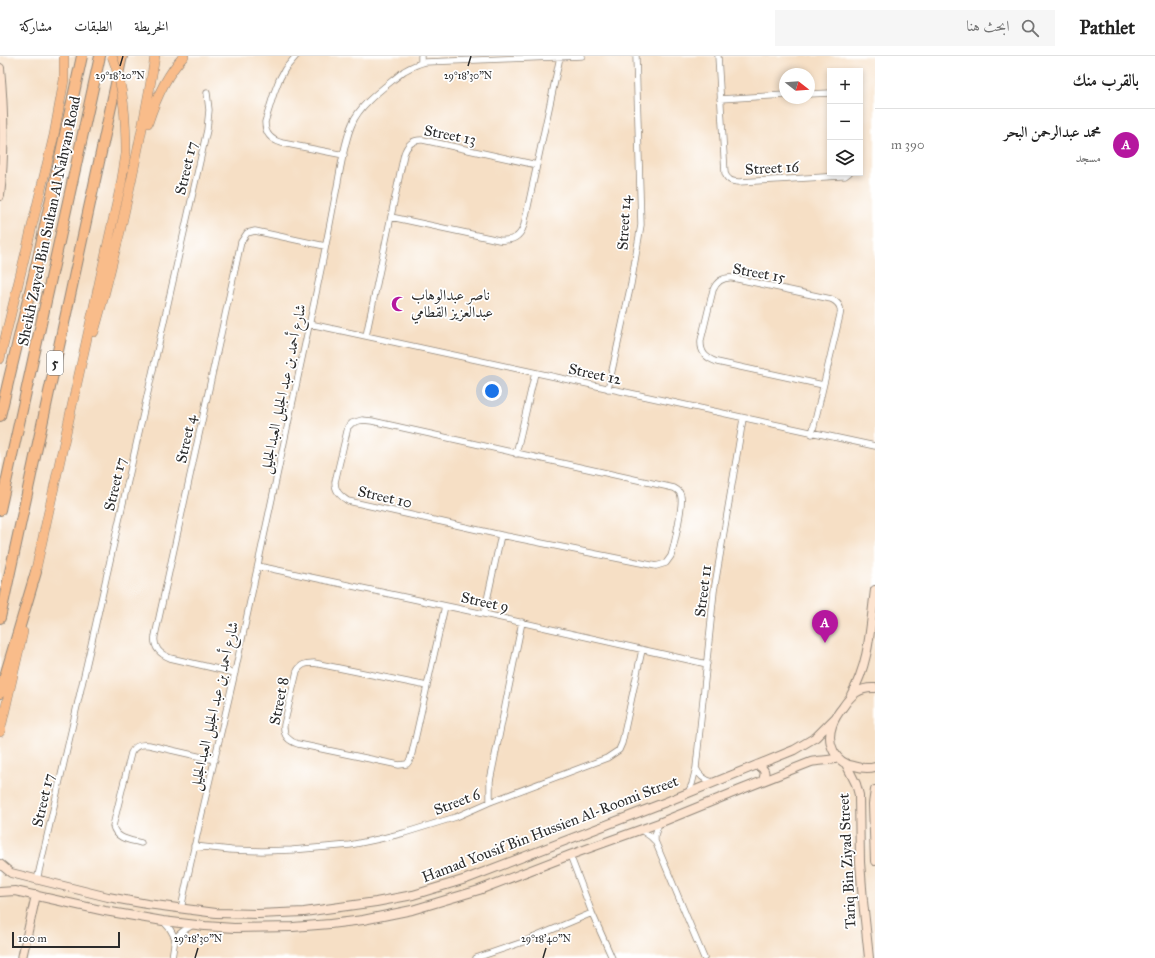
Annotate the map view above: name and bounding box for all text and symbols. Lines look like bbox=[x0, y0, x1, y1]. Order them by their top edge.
search box bbox=[775, 10, 1055, 46]
text: Pathlet bbox=[1079, 16, 1135, 39]
text: ابحث هنا bbox=[966, 17, 1009, 35]
icon: search bbox=[1019, 17, 1041, 39]
text: مشاركة bbox=[20, 18, 52, 35]
text: الطبقات bbox=[74, 18, 112, 35]
text: الخريطة bbox=[134, 18, 168, 35]
north arrow bbox=[779, 68, 815, 104]
map controls bbox=[827, 68, 863, 176]
button: + bbox=[827, 68, 863, 104]
text: 29°18'20"N bbox=[95, 70, 145, 82]
text: 29°18'30"N bbox=[444, 70, 493, 82]
text: بالقرب منك bbox=[1073, 70, 1139, 91]
street label: Sheikh Zayed Bin Sultan Al Nahyan Road bbox=[14, 94, 84, 348]
button: − bbox=[827, 104, 863, 140]
street label: Street 13 bbox=[423, 121, 477, 149]
text: محمد عبدالرحمن البحر bbox=[1004, 123, 1101, 141]
text: 390 m bbox=[891, 137, 925, 153]
text: A bbox=[1122, 137, 1130, 153]
street label: Street 17 bbox=[171, 139, 201, 197]
button: layers bbox=[827, 140, 863, 176]
text: مسجد bbox=[1075, 150, 1101, 166]
street label: Street 16 bbox=[745, 158, 801, 178]
street label: Street 14 bbox=[614, 195, 634, 251]
street label: Street 15 bbox=[731, 260, 787, 286]
place label: ناصر عبدالوهاب عبدالعزيز القطامي bbox=[411, 286, 493, 324]
mosque icon: ناصر عبدالوهاب عبدالعزيز القطامي bbox=[390, 295, 408, 313]
street label: شارع أحمد بن عبد الجليل العبدالجليل bbox=[254, 302, 314, 476]
road number: 5 bbox=[47, 351, 63, 375]
street label: Street 12 bbox=[567, 360, 624, 389]
your location bbox=[482, 381, 502, 401]
street label: Street 4 bbox=[172, 413, 200, 465]
street label: Street 17 bbox=[100, 455, 130, 513]
street label: Street 10 bbox=[356, 482, 414, 512]
street label: Street 11 bbox=[691, 564, 715, 618]
street label: Street 9 bbox=[459, 588, 511, 616]
pin: A bbox=[812, 610, 838, 643]
street label: شارع أحمد بن عبد الجليل العبدالجليل bbox=[184, 619, 246, 793]
street label: Street 8 bbox=[266, 675, 292, 727]
street label: Street 17 bbox=[28, 771, 58, 829]
street label: Hamad Yousif Bin Hussien Al-Roomi Street bbox=[419, 771, 681, 886]
street label: Street 6 bbox=[431, 784, 484, 819]
street label: Tariq Bin Ziyad Street bbox=[834, 792, 861, 929]
scale bar bbox=[12, 930, 120, 949]
text: 100 m bbox=[18, 932, 47, 945]
text: 29°18'30"N bbox=[174, 933, 223, 945]
text: 29°18'40"N bbox=[521, 933, 572, 945]

